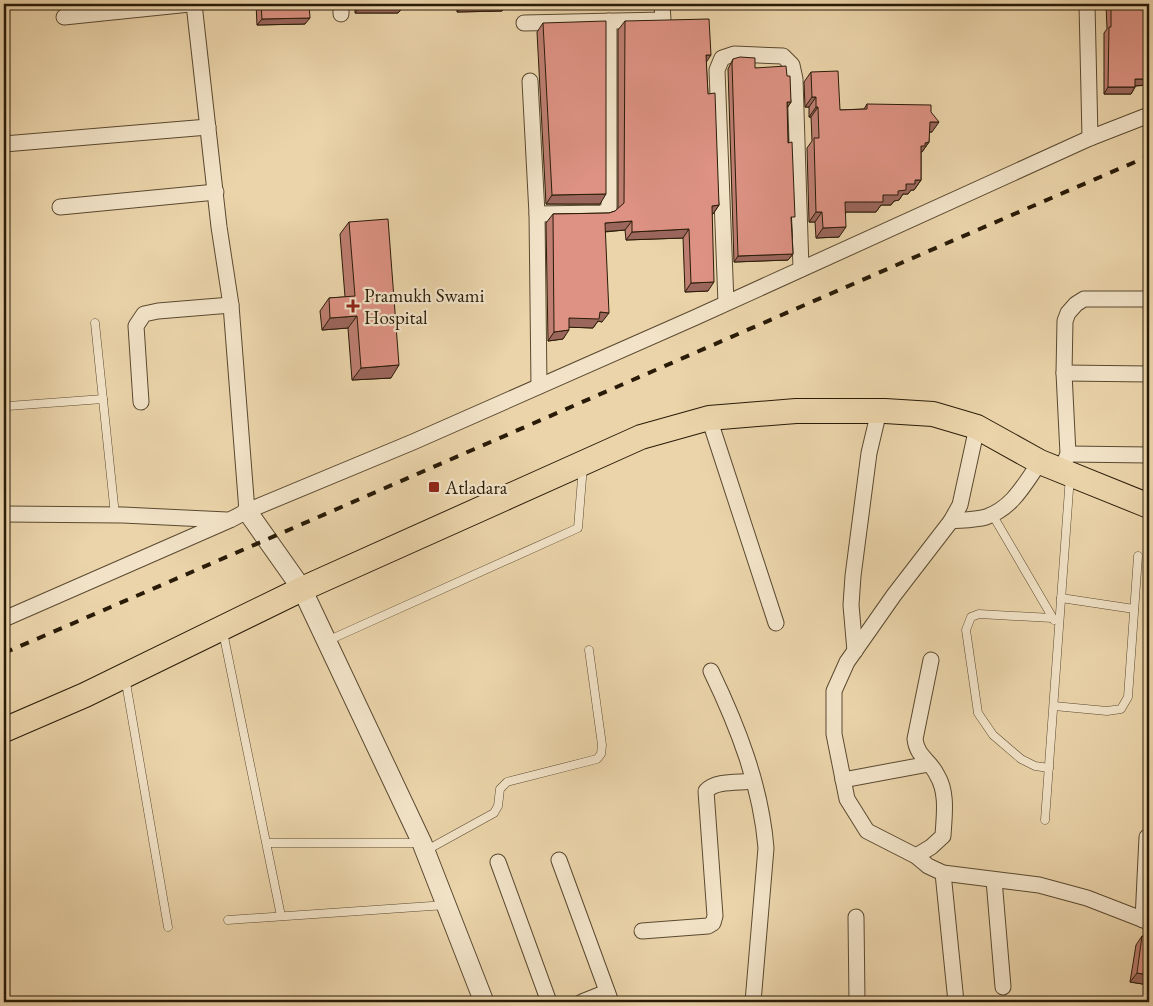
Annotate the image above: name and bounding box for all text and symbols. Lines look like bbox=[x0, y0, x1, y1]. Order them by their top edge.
place label: Pramukh Swami Hospital bbox=[364, 283, 485, 330]
marker: Pramukh Swami Hospital bbox=[346, 299, 360, 313]
place label: Atladara bbox=[444, 475, 508, 500]
marker: Atladara bbox=[427, 480, 441, 494]

